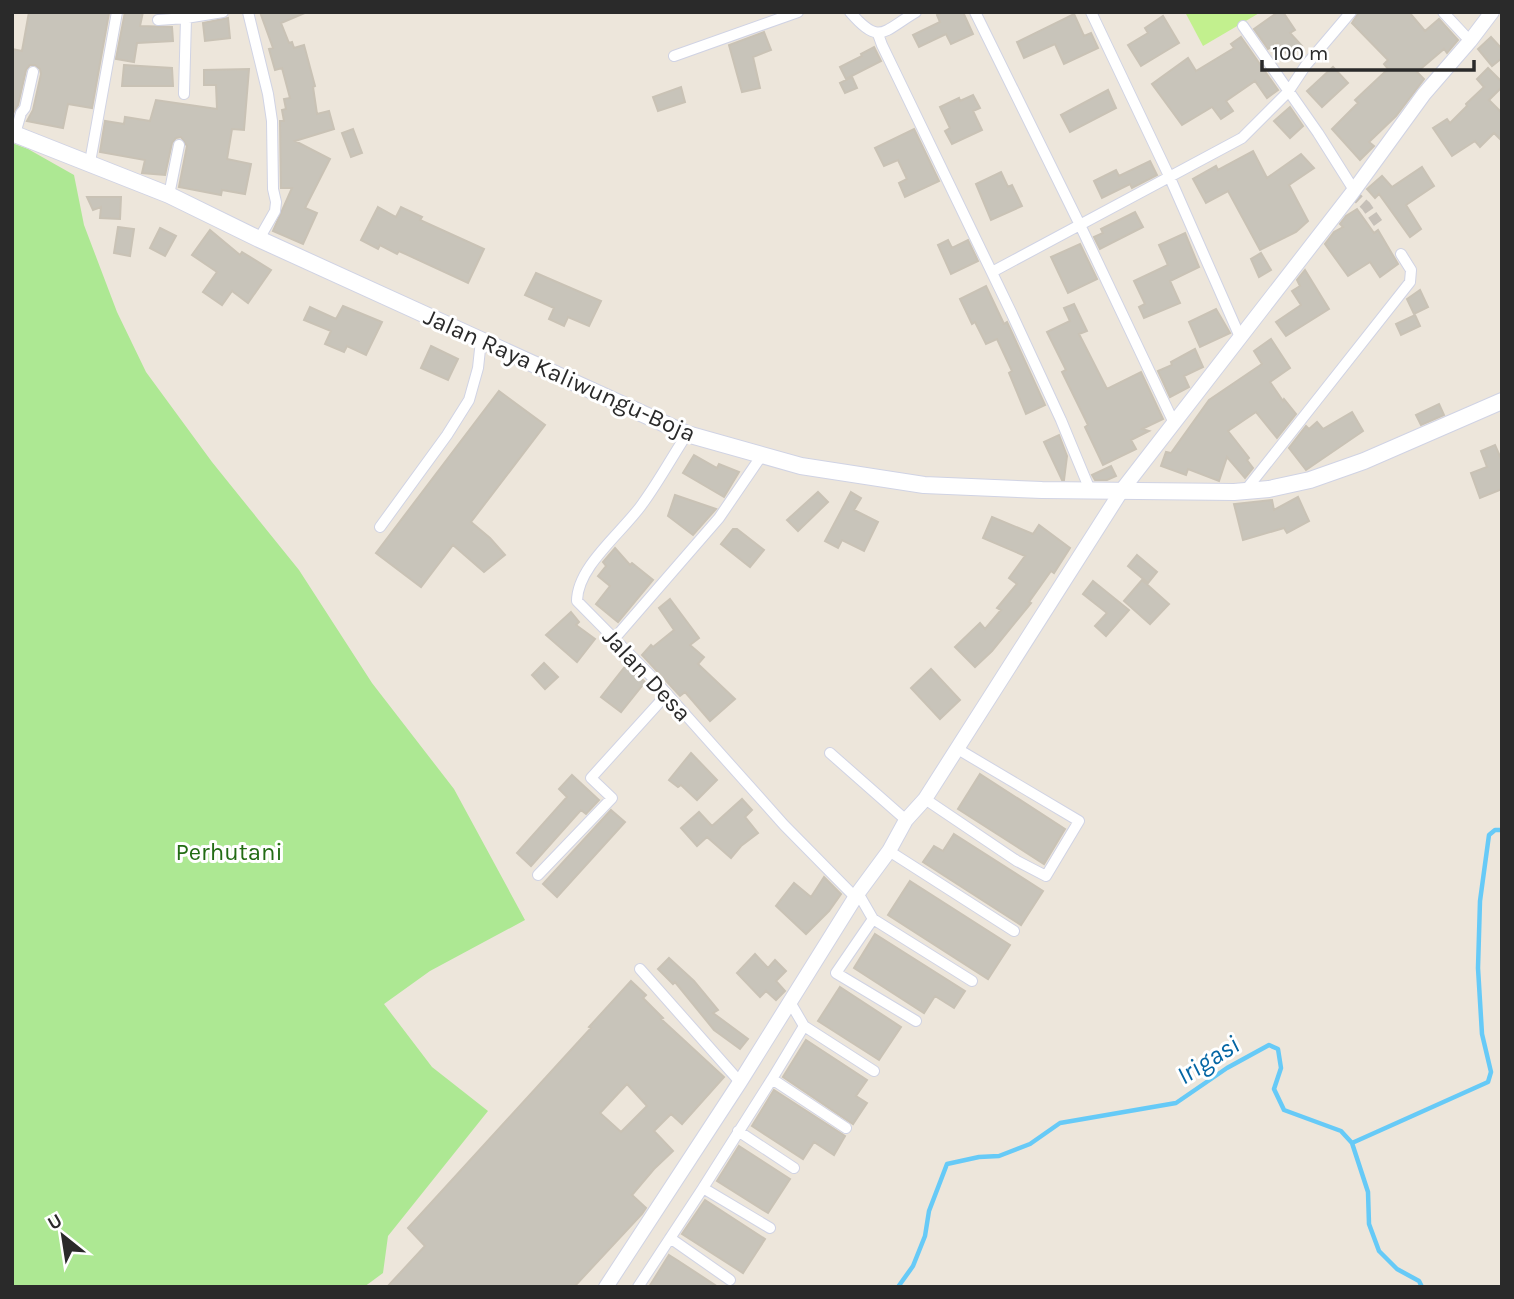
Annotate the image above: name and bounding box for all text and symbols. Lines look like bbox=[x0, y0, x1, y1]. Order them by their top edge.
scale bar bbox=[1262, 28, 1474, 72]
text: 100 m bbox=[1272, 41, 1329, 65]
street label: Jalan Raya Kaliwungu-Boja bbox=[420, 302, 700, 448]
street label: Jalan Desa bbox=[597, 623, 697, 727]
park label: Perhutani bbox=[175, 838, 283, 866]
water label: Irigasi bbox=[1171, 1029, 1245, 1091]
north arrow bbox=[28, 1201, 98, 1271]
text: U bbox=[44, 1209, 66, 1235]

